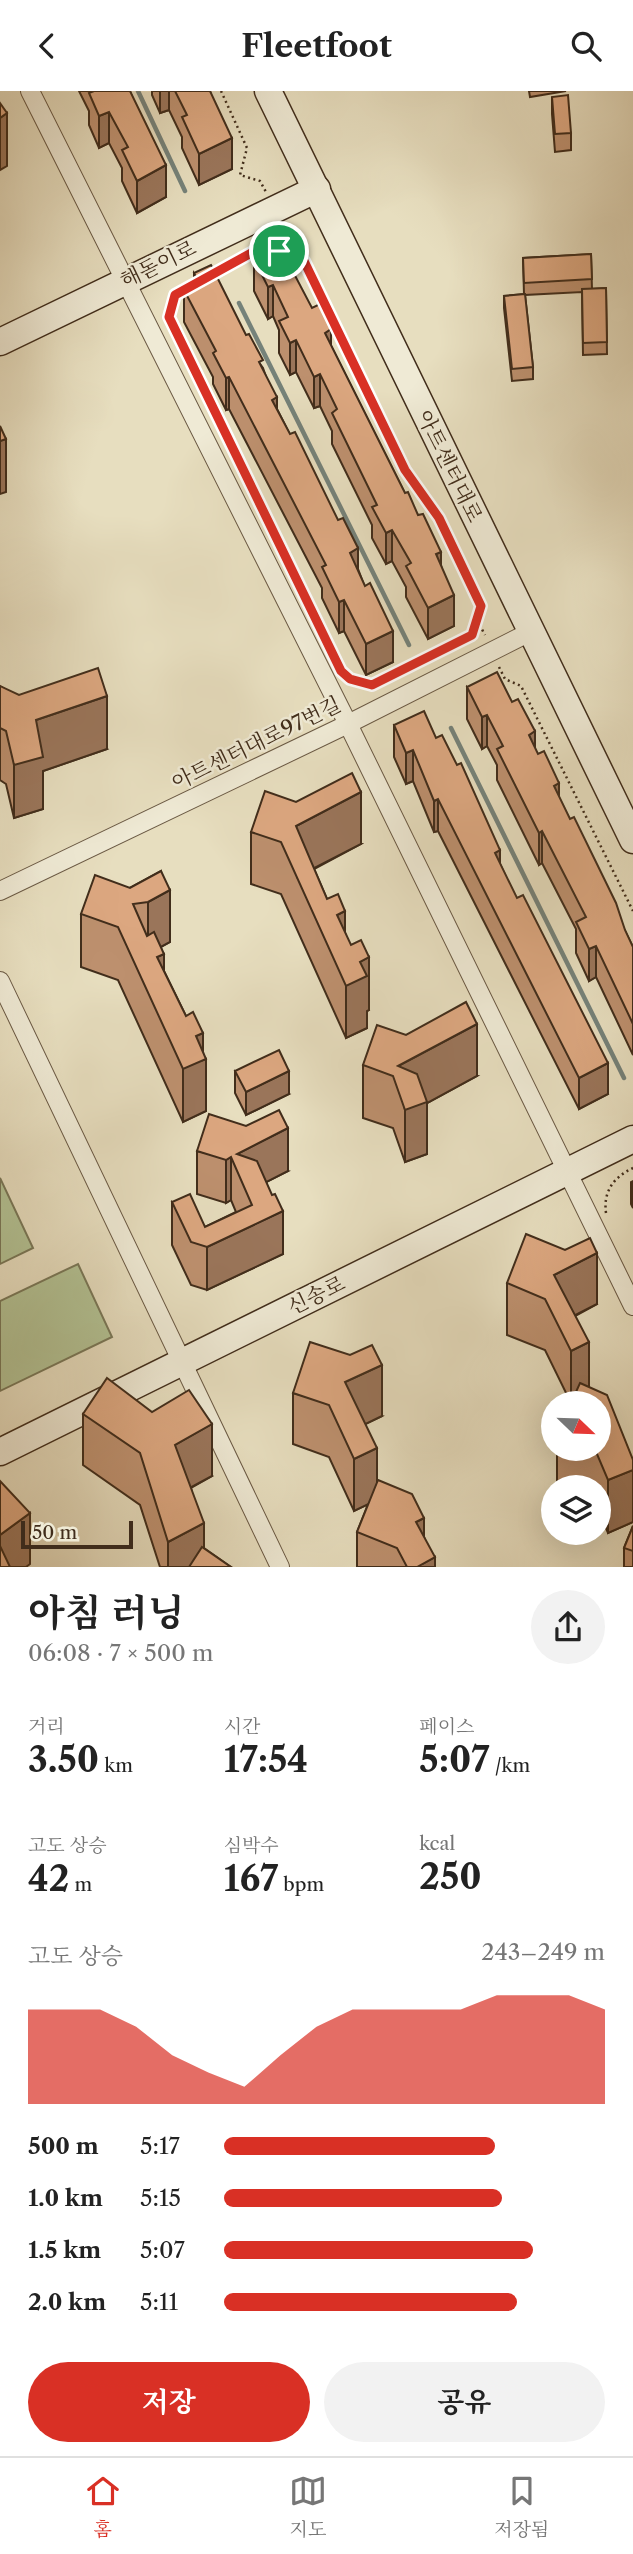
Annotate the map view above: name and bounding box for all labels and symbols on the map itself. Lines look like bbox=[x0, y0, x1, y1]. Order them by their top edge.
pin bbox=[249, 221, 309, 281]
street label: 해돋이로 bbox=[116, 235, 200, 293]
street label: 아트센터대로 bbox=[412, 406, 488, 526]
street label: 아트센터대로97번길 bbox=[167, 691, 345, 795]
street label: 신송로 bbox=[283, 1270, 349, 1320]
north arrow bbox=[541, 1391, 611, 1461]
scale bar bbox=[21, 1518, 133, 1550]

